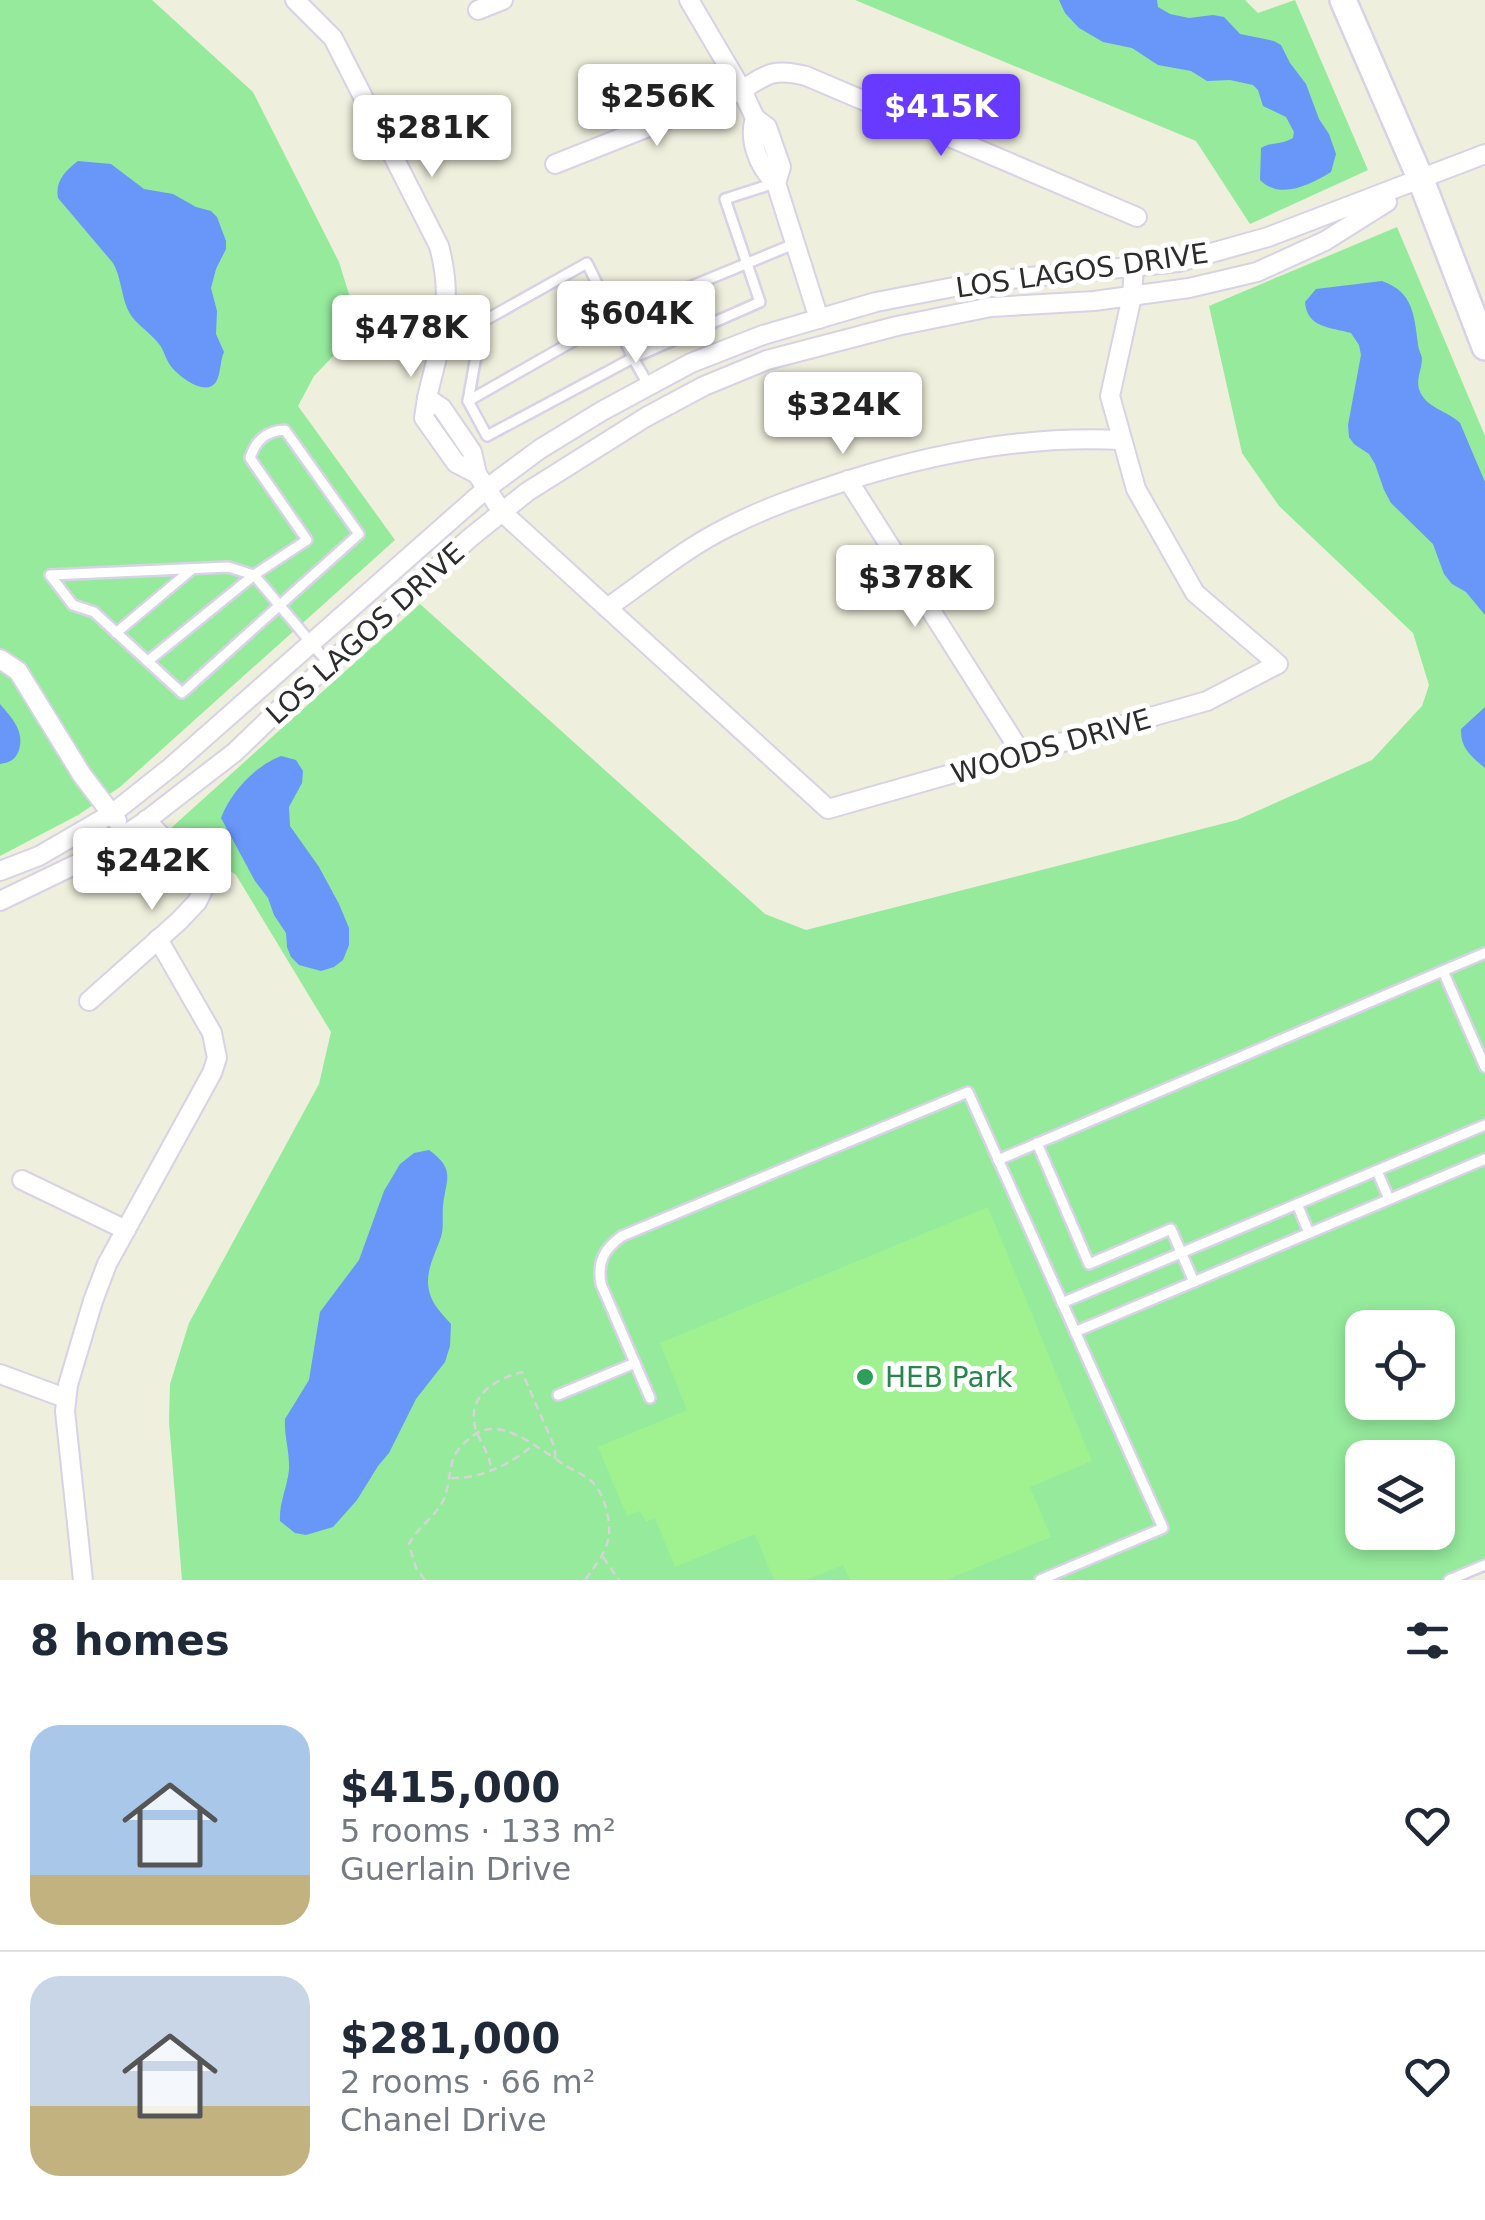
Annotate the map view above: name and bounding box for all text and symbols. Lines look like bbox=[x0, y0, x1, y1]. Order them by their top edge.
pin: $256K bbox=[587, 64, 727, 149]
pin: $415K bbox=[871, 74, 1011, 159]
text: $256K bbox=[600, 77, 714, 115]
text: $415K bbox=[884, 87, 998, 125]
pin: $281K bbox=[362, 95, 502, 180]
text: $281K bbox=[375, 108, 489, 146]
street label: LOS LAGOS DRIVE bbox=[954, 236, 1211, 305]
pin: $604K bbox=[566, 281, 706, 366]
text: $604K bbox=[579, 294, 693, 332]
pin: $478K bbox=[341, 295, 481, 380]
text: $478K bbox=[354, 308, 468, 346]
pin: $324K bbox=[773, 372, 913, 457]
text: $324K bbox=[786, 385, 900, 423]
street label: LOS LAGOS DRIVE bbox=[260, 536, 471, 731]
pin: $378K bbox=[845, 545, 985, 630]
text: $378K bbox=[858, 558, 972, 596]
street label: WOODS DRIVE bbox=[948, 702, 1155, 791]
pin: $242K bbox=[82, 828, 222, 913]
text: $242K bbox=[95, 841, 209, 879]
map controls bbox=[1345, 1310, 1455, 1550]
button: locate bbox=[1345, 1310, 1455, 1420]
place label: HEB Park bbox=[885, 1361, 1013, 1394]
marker: HEB Park bbox=[854, 1366, 876, 1388]
button: layers bbox=[1345, 1440, 1455, 1550]
icon: filters bbox=[1400, 1613, 1455, 1668]
text: 8 homes bbox=[30, 1616, 230, 1665]
text: $415,000 bbox=[340, 1763, 561, 1812]
icon: home bbox=[110, 1765, 230, 1885]
icon: heart bbox=[1400, 1798, 1455, 1853]
text: 5 rooms · 133 m² bbox=[340, 1812, 616, 1850]
text: Guerlain Drive bbox=[340, 1850, 571, 1888]
text: $281,000 bbox=[340, 2014, 561, 2063]
icon: home bbox=[110, 2016, 230, 2136]
icon: heart bbox=[1400, 2049, 1455, 2104]
text: 2 rooms · 66 m² bbox=[340, 2063, 595, 2101]
text: Chanel Drive bbox=[340, 2101, 547, 2139]

